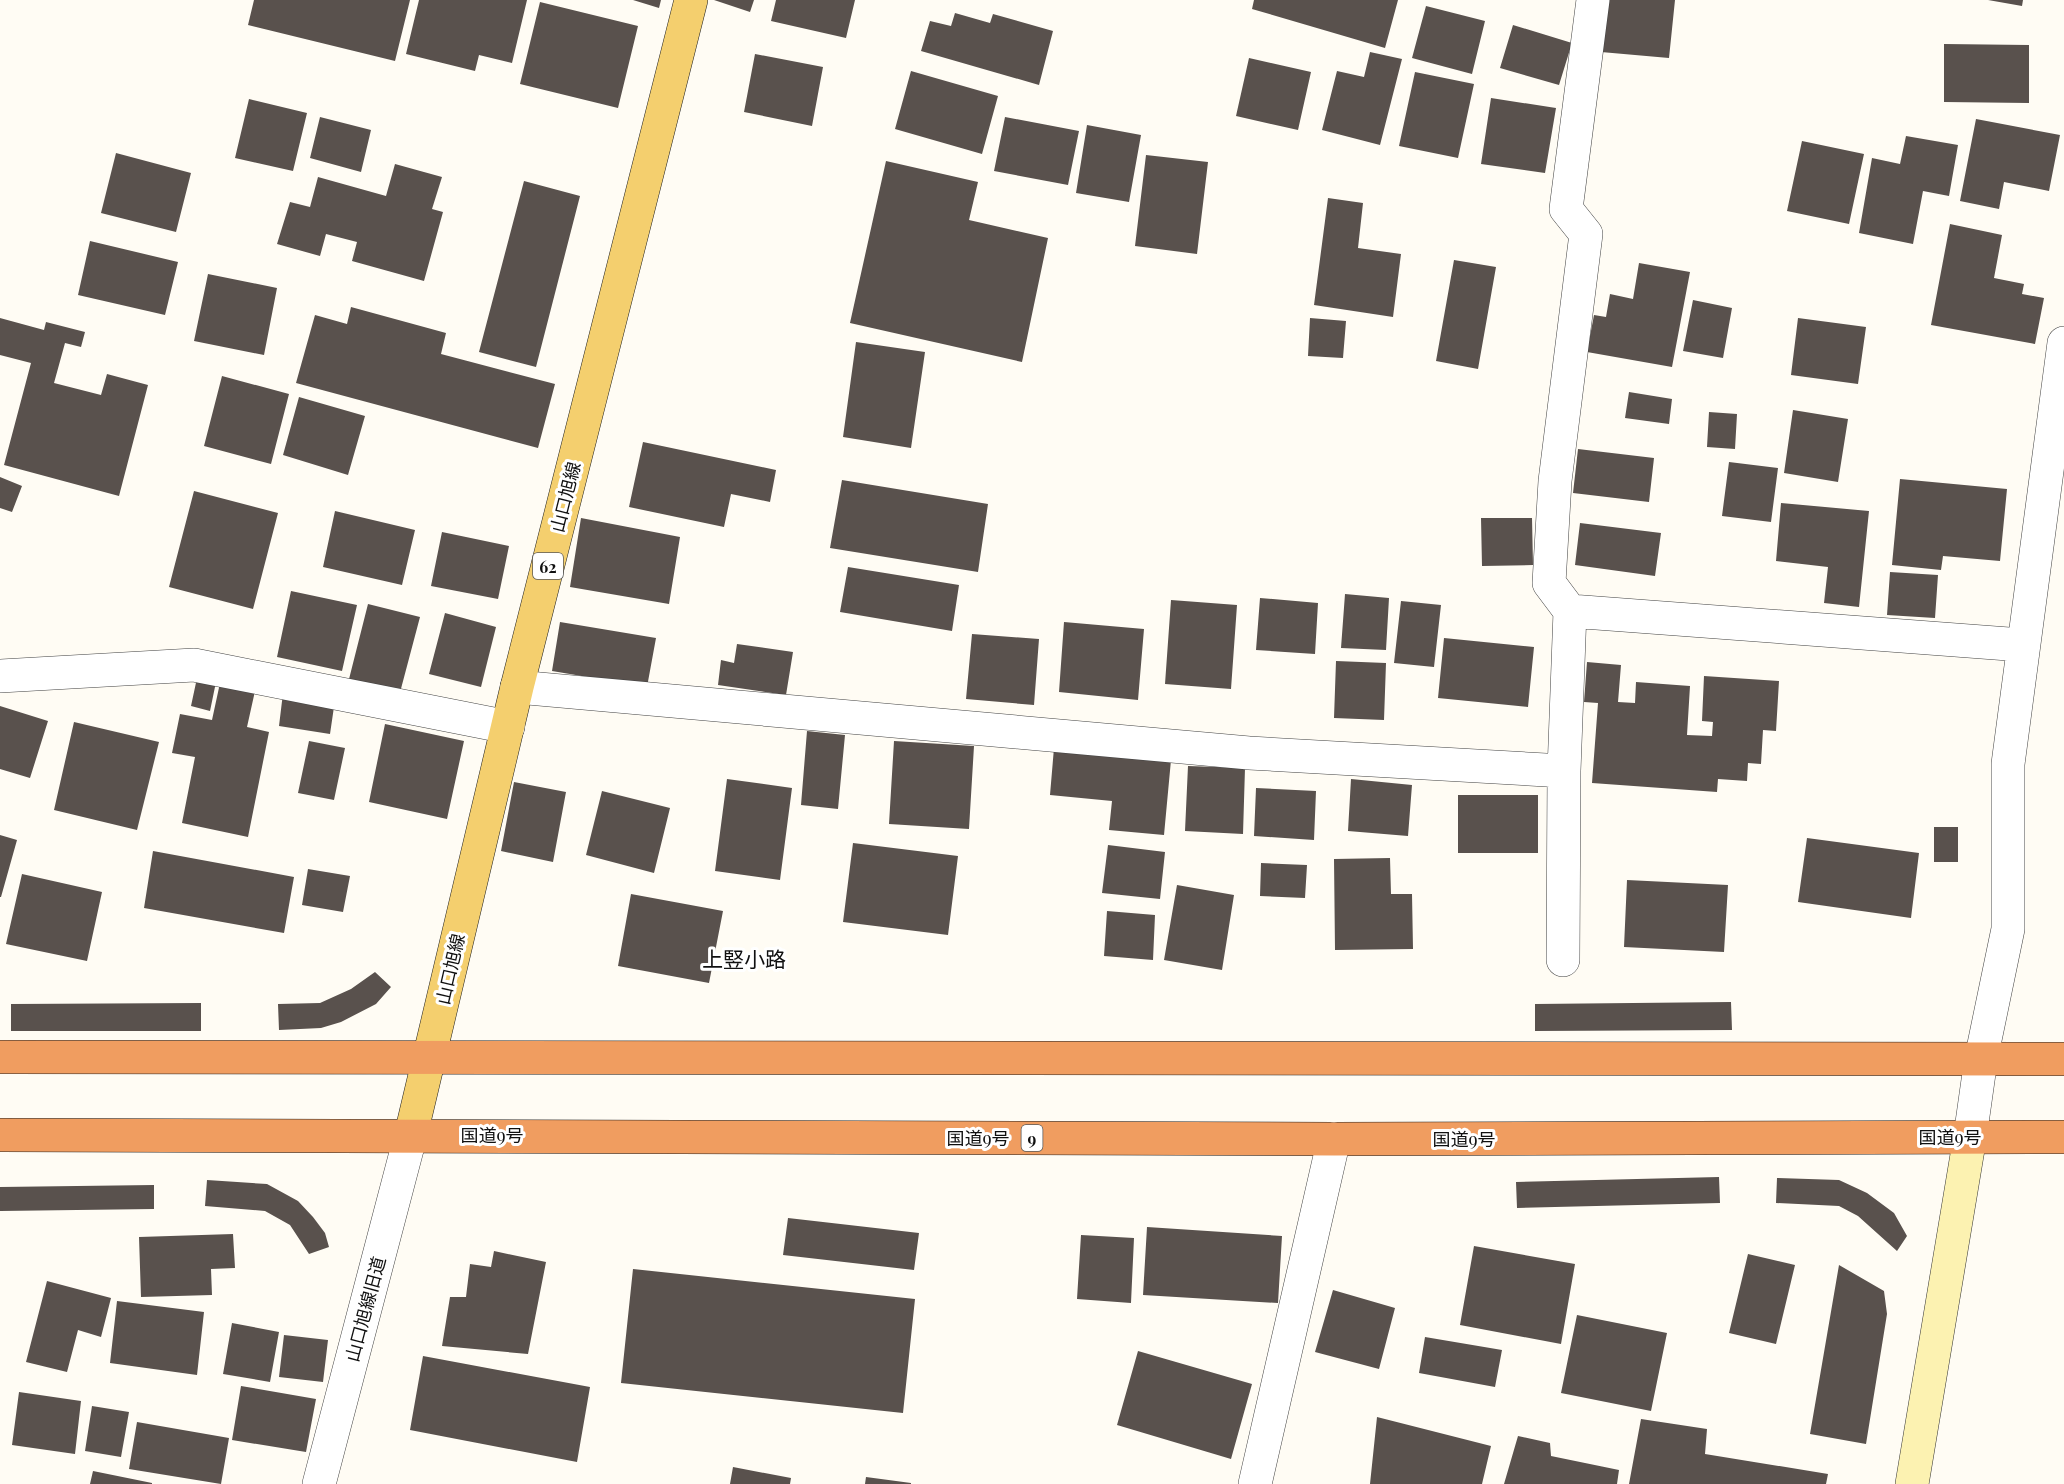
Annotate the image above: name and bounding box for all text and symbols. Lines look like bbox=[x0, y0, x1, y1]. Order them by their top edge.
street label: 山口旭線 bbox=[545, 459, 585, 535]
road number: 62 bbox=[533, 553, 563, 579]
street label: 山口旭線 bbox=[430, 931, 470, 1007]
district label: 上竪小路 bbox=[702, 944, 786, 972]
street label: 国道9号 bbox=[460, 1123, 524, 1147]
road number: 9 bbox=[1022, 1125, 1042, 1151]
street label: 国道9号 bbox=[1918, 1125, 1982, 1149]
street label: 国道9号 bbox=[946, 1126, 1010, 1150]
street label: 国道9号 bbox=[1432, 1127, 1496, 1151]
street label: 山口旭線旧道 bbox=[339, 1254, 391, 1364]

